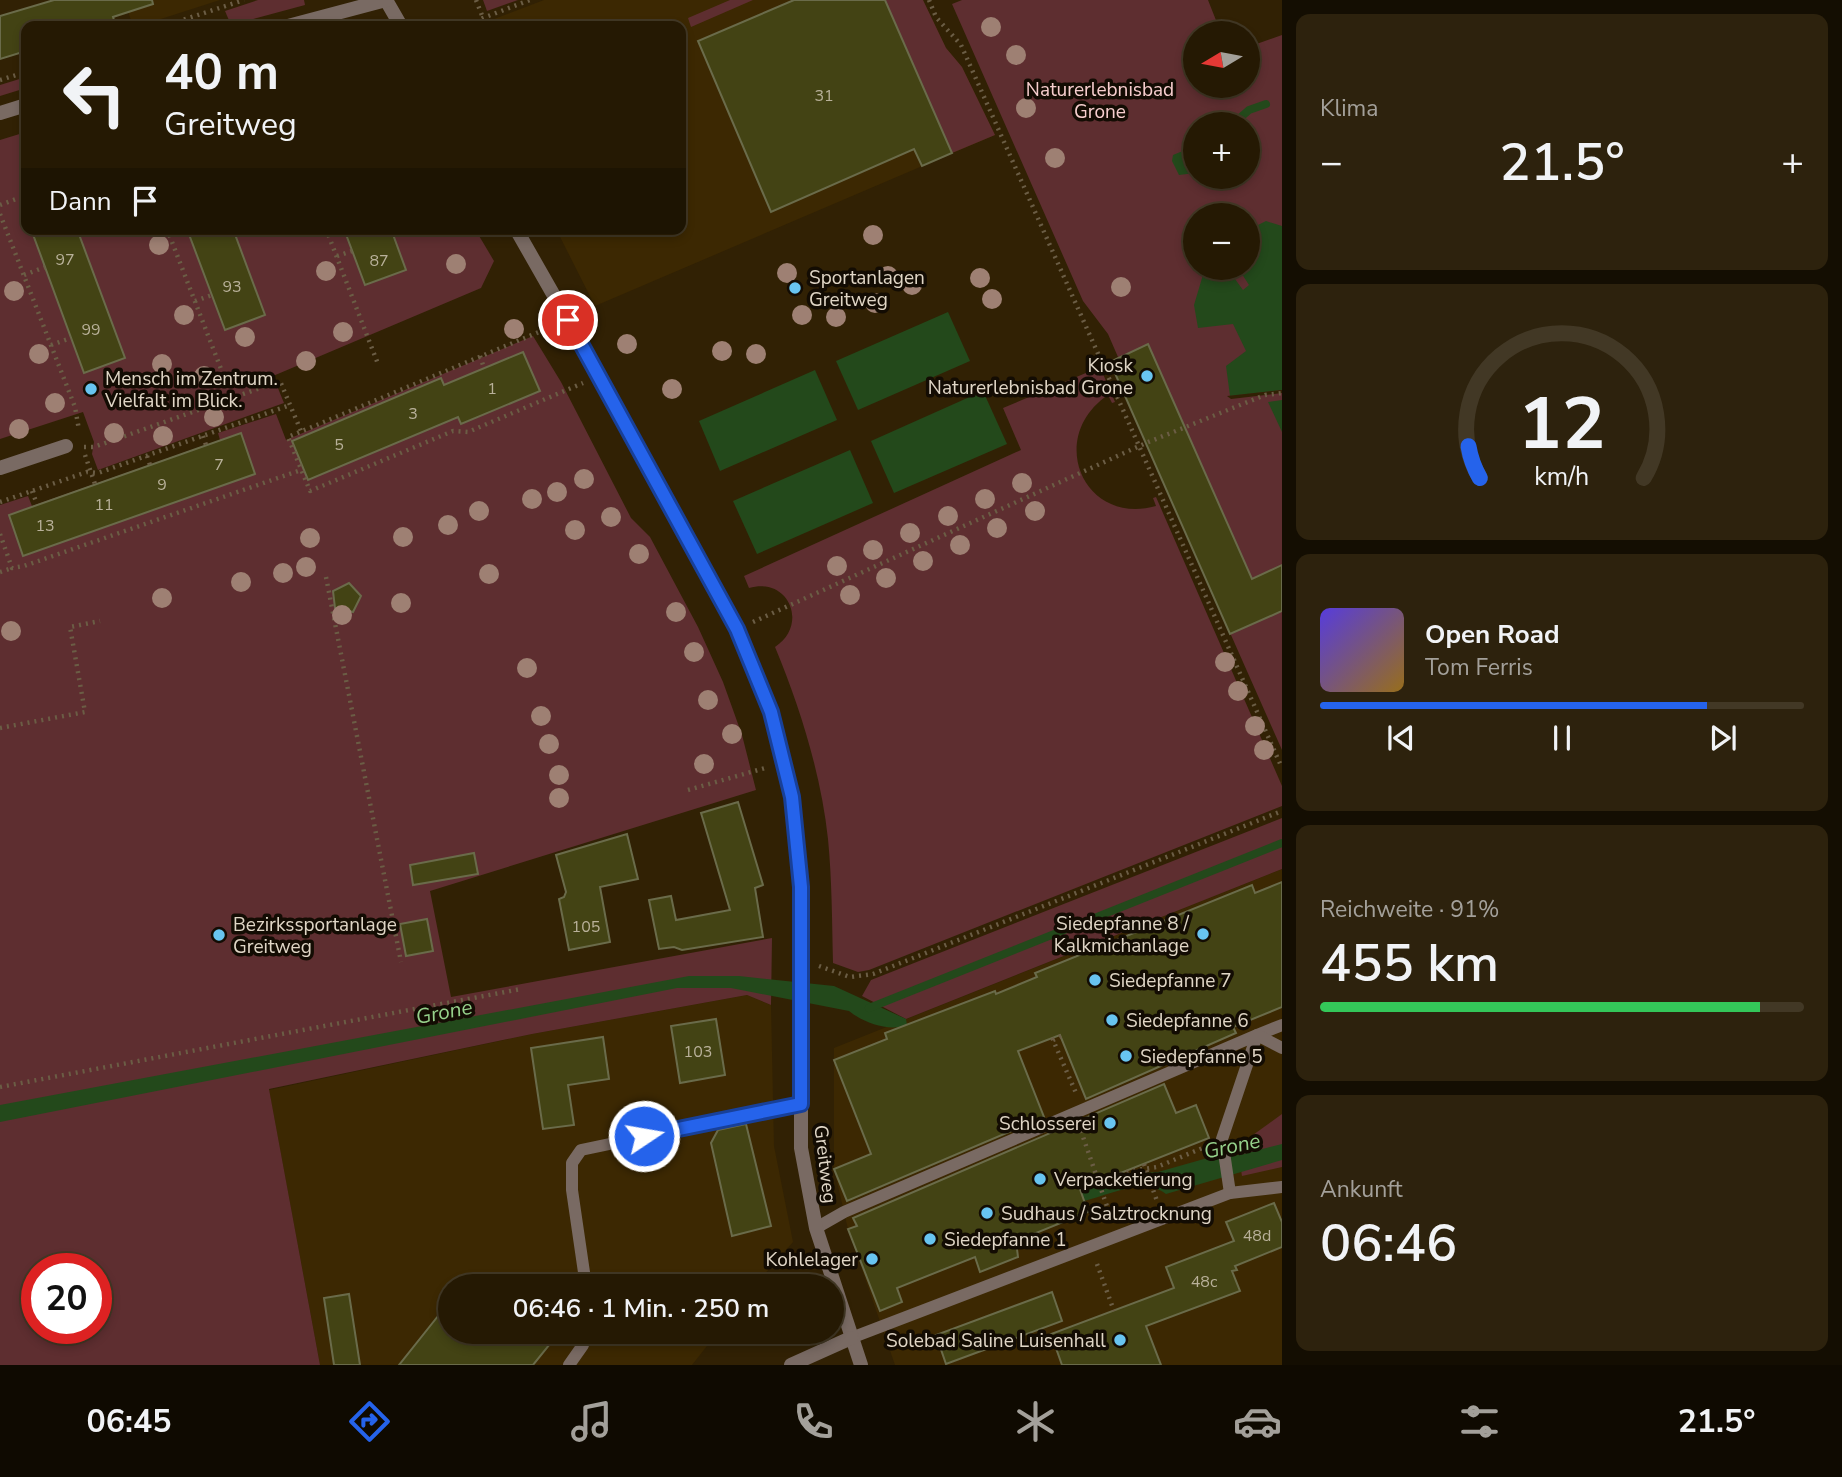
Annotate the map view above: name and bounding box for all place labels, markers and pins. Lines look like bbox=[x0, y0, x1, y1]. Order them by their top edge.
place label: Sportanlagen Greitweg bbox=[809, 265, 925, 313]
marker: Sportanlagen Greitweg bbox=[787, 280, 803, 296]
pin bbox=[538, 290, 598, 350]
place label: Kiosk Naturerlebnisbad Grone bbox=[928, 353, 1133, 401]
place label: Mensch im Zentrum. Vielfalt im Blick. bbox=[104, 366, 278, 414]
marker: Kiosk Naturerlebnisbad Grone bbox=[1139, 368, 1155, 384]
marker: Mensch im Zentrum. Vielfalt im Blick. bbox=[83, 381, 99, 397]
place label: Siedepfanne 8 / Kalkmichanlage bbox=[1054, 911, 1190, 959]
place label: Bezirkssportanlage Greitweg bbox=[233, 912, 397, 960]
marker: Siedepfanne 8 / Kalkmichanlage bbox=[1195, 926, 1211, 942]
marker: Bezirkssportanlage Greitweg bbox=[211, 927, 227, 943]
place label: Siedepfanne 7 bbox=[1109, 968, 1232, 994]
marker: Siedepfanne 7 bbox=[1087, 972, 1103, 988]
place label: Siedepfanne 6 bbox=[1126, 1008, 1249, 1034]
marker: Siedepfanne 6 bbox=[1104, 1012, 1120, 1028]
place label: Siedepfanne 5 bbox=[1140, 1044, 1263, 1070]
marker: Siedepfanne 5 bbox=[1118, 1048, 1134, 1064]
place label: Schlosserei bbox=[999, 1111, 1096, 1137]
marker: Schlosserei bbox=[1102, 1115, 1118, 1131]
place label: Verpacketierung bbox=[1053, 1167, 1193, 1193]
marker: Verpacketierung bbox=[1032, 1171, 1048, 1187]
place label: Sudhaus / Salztrocknung bbox=[1001, 1201, 1212, 1227]
marker: Sudhaus / Salztrocknung bbox=[979, 1205, 995, 1221]
place label: Siedepfanne 1 bbox=[944, 1227, 1067, 1253]
marker: Siedepfanne 1 bbox=[922, 1231, 938, 1247]
place label: Kohlelager bbox=[766, 1247, 858, 1273]
marker: Kohlelager bbox=[864, 1251, 880, 1267]
place label: Solebad Saline Luisenhall bbox=[886, 1328, 1106, 1354]
marker: Solebad Saline Luisenhall bbox=[1112, 1332, 1128, 1348]

